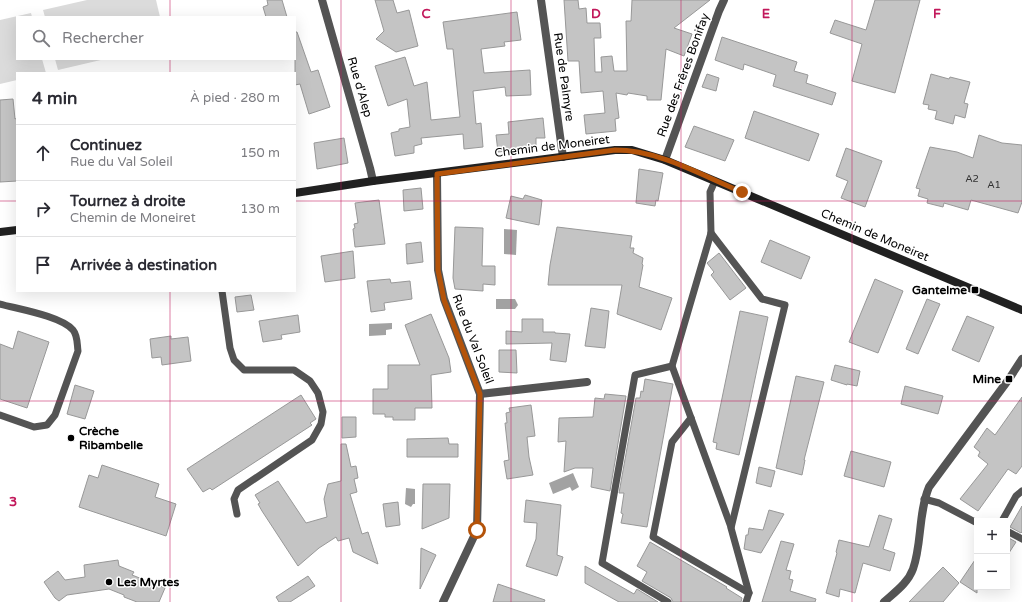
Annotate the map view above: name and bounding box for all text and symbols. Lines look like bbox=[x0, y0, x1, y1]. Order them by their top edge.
text: C bbox=[421, 6, 431, 22]
text: D bbox=[591, 6, 601, 22]
text: E bbox=[762, 6, 770, 22]
text: F bbox=[933, 6, 941, 22]
street label: Rue des Frêres Bonifay bbox=[654, 11, 712, 139]
search box bbox=[16, 16, 296, 60]
icon: search bbox=[30, 27, 52, 49]
text: Rechercher bbox=[62, 29, 144, 47]
street label: Rue de Palmyre bbox=[551, 32, 577, 122]
street label: Rue d'Alep bbox=[345, 55, 375, 119]
text: 4 min bbox=[32, 88, 77, 109]
text: À pied · 280 m bbox=[190, 90, 280, 106]
street label: Chemin de Moneiret bbox=[494, 132, 611, 160]
text: Continuez bbox=[70, 136, 142, 154]
icon: ahead bbox=[32, 142, 54, 164]
text: 150 m bbox=[240, 145, 280, 161]
text: Rue du Val Soleil bbox=[70, 154, 173, 170]
house number: A2 bbox=[965, 173, 979, 185]
house number: A1 bbox=[987, 179, 1001, 191]
route end bbox=[733, 183, 751, 201]
text: Tournez à droite bbox=[70, 192, 185, 210]
icon: right bbox=[32, 198, 54, 220]
text: 130 m bbox=[240, 201, 280, 217]
street label: Chemin de Moneiret bbox=[819, 206, 931, 264]
text: Chemin de Moneiret bbox=[70, 210, 196, 226]
icon: arrive bbox=[32, 254, 54, 276]
text: Arrivée à destination bbox=[70, 256, 217, 274]
place label: Gantelme bbox=[912, 283, 967, 297]
marker: Gantelme bbox=[970, 285, 980, 295]
street label: Rue du Val Soleil bbox=[449, 292, 497, 386]
place label: Mine bbox=[972, 372, 1001, 386]
marker: Mine bbox=[1004, 374, 1014, 384]
place label: Crèche Ribambelle bbox=[79, 424, 143, 452]
marker: Crèche Ribambelle bbox=[66, 433, 76, 443]
text: 3 bbox=[9, 494, 17, 510]
map controls bbox=[974, 518, 1010, 590]
button: + bbox=[974, 518, 1010, 554]
route start bbox=[468, 521, 486, 539]
button: − bbox=[974, 554, 1010, 590]
place label: Les Myrtes bbox=[117, 575, 179, 590]
marker: Les Myrtes bbox=[104, 577, 114, 587]

